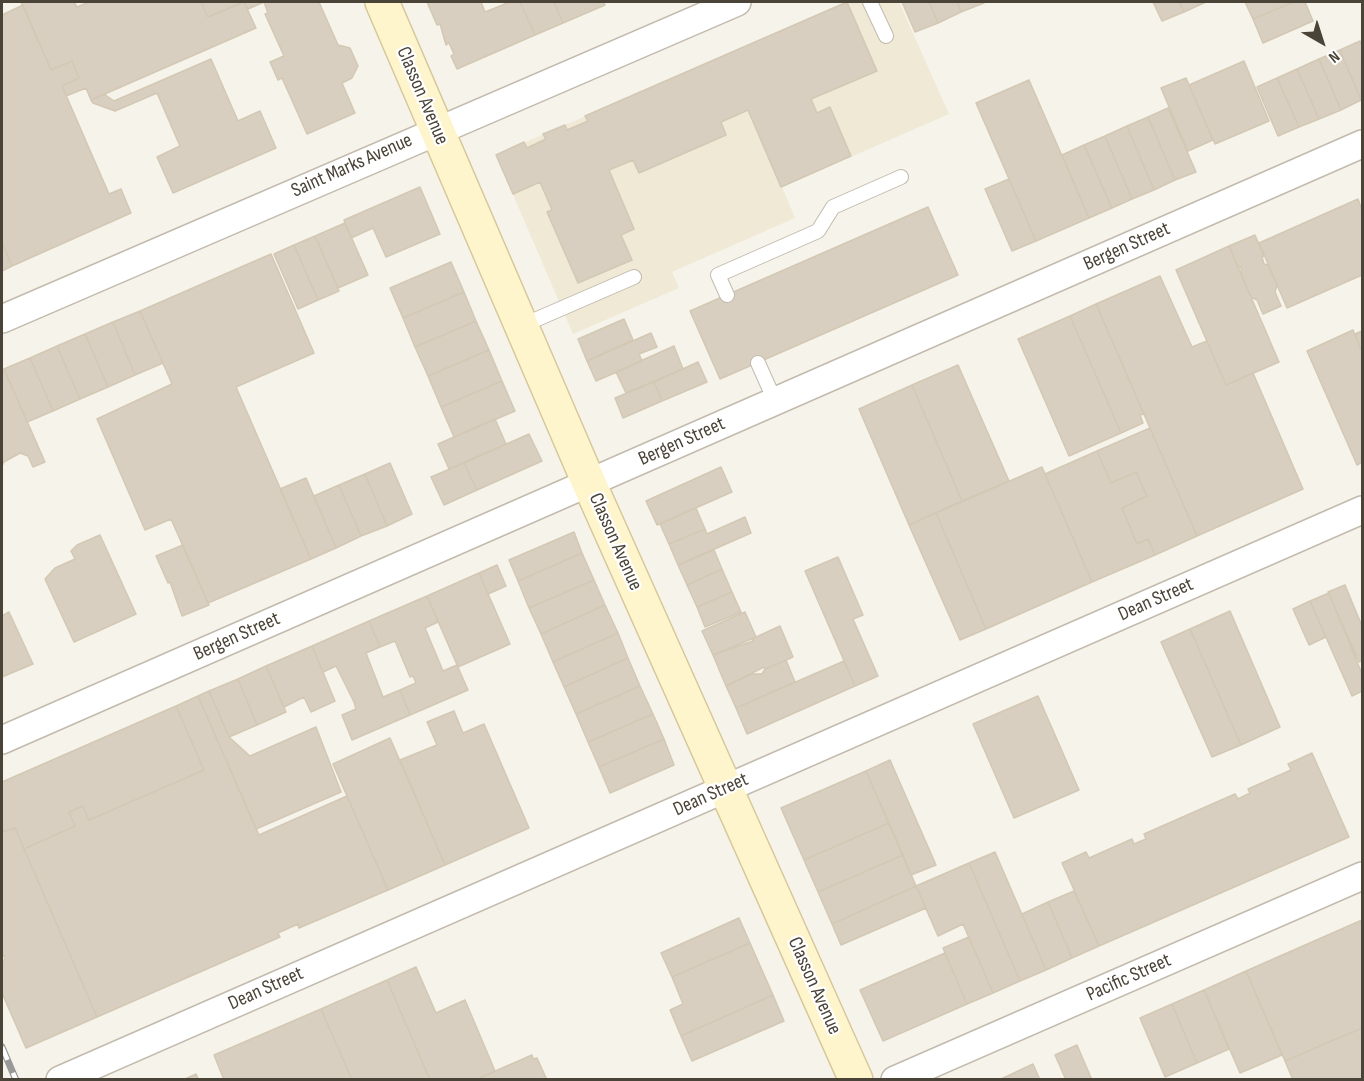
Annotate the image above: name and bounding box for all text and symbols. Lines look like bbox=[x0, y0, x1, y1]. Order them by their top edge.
north arrow bbox=[1292, 12, 1352, 72]
street label: Classon Avenue bbox=[391, 43, 453, 149]
text: N bbox=[1324, 46, 1343, 66]
street label: Saint Marks Avenue bbox=[288, 129, 416, 203]
street label: Bergen Street bbox=[1080, 217, 1174, 277]
street label: Bergen Street bbox=[635, 412, 729, 472]
street label: Classon Avenue bbox=[583, 490, 647, 594]
street label: Dean Street bbox=[1115, 573, 1197, 627]
street label: Bergen Street bbox=[190, 607, 284, 667]
street label: Dean Street bbox=[670, 768, 752, 822]
street label: Classon Avenue bbox=[782, 934, 846, 1038]
street label: Pacific Street bbox=[1083, 949, 1175, 1007]
street label: Dean Street bbox=[225, 962, 307, 1016]

